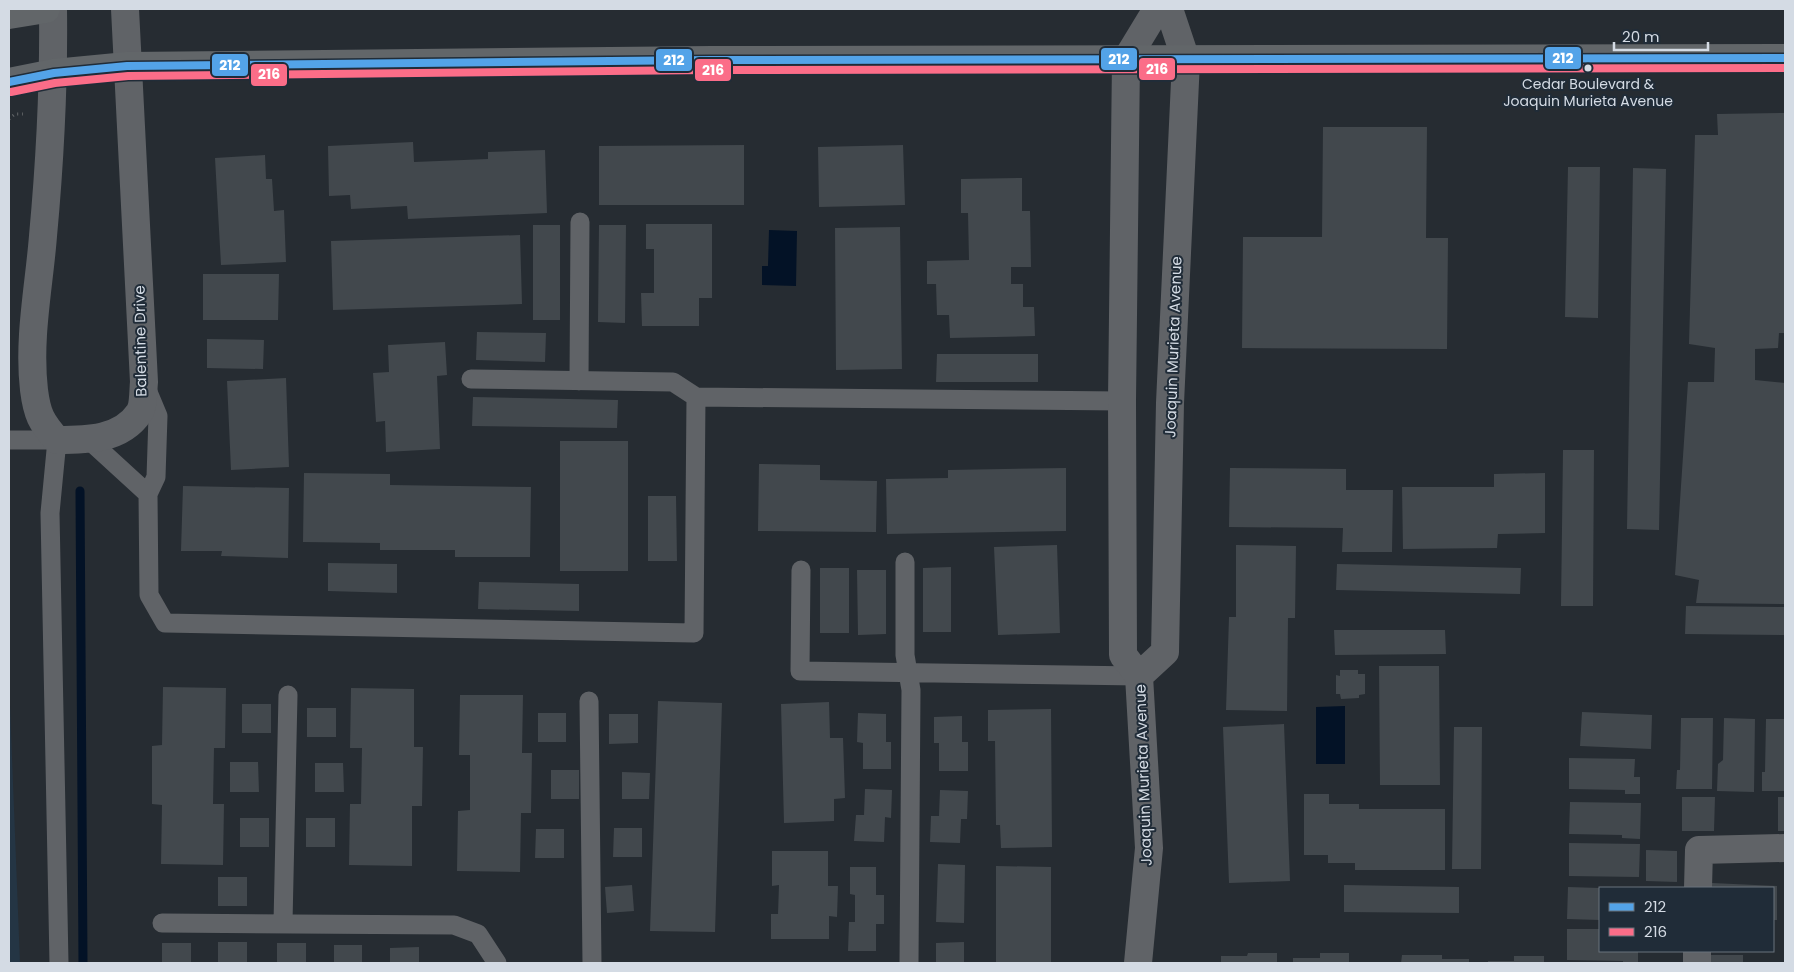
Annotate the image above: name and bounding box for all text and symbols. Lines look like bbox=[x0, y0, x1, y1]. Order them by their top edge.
scale bar bbox=[1614, 20, 1708, 52]
text: 20 m bbox=[1622, 26, 1660, 47]
line badge: 212 bbox=[1544, 46, 1582, 70]
line badge: 212 bbox=[1100, 47, 1138, 71]
line badge: 212 bbox=[655, 48, 693, 72]
text: 212 bbox=[1552, 48, 1574, 68]
text: 212 bbox=[1108, 49, 1130, 69]
text: 212 bbox=[663, 50, 685, 70]
line badge: 212 bbox=[211, 53, 249, 77]
text: 212 bbox=[219, 55, 241, 75]
line badge: 216 bbox=[1138, 57, 1176, 81]
line badge: 216 bbox=[694, 58, 732, 82]
text: 216 bbox=[1146, 59, 1168, 79]
text: 216 bbox=[702, 60, 724, 80]
line badge: 216 bbox=[250, 63, 288, 87]
marker: Cedar Boulevard & Joaquin Murieta Avenue bbox=[1583, 63, 1593, 73]
text: 216 bbox=[258, 64, 280, 84]
place label: Cedar Boulevard & Joaquin Murieta Avenue bbox=[1503, 74, 1673, 111]
street label: Joaquin Murieta Avenue bbox=[1159, 256, 1187, 438]
street label: Balentine Drive bbox=[129, 285, 151, 397]
street label: Joaquin Murieta Avenue bbox=[1129, 684, 1157, 866]
legend bbox=[1599, 887, 1774, 952]
text: 212 bbox=[1644, 896, 1666, 917]
text: 216 bbox=[1644, 921, 1667, 942]

